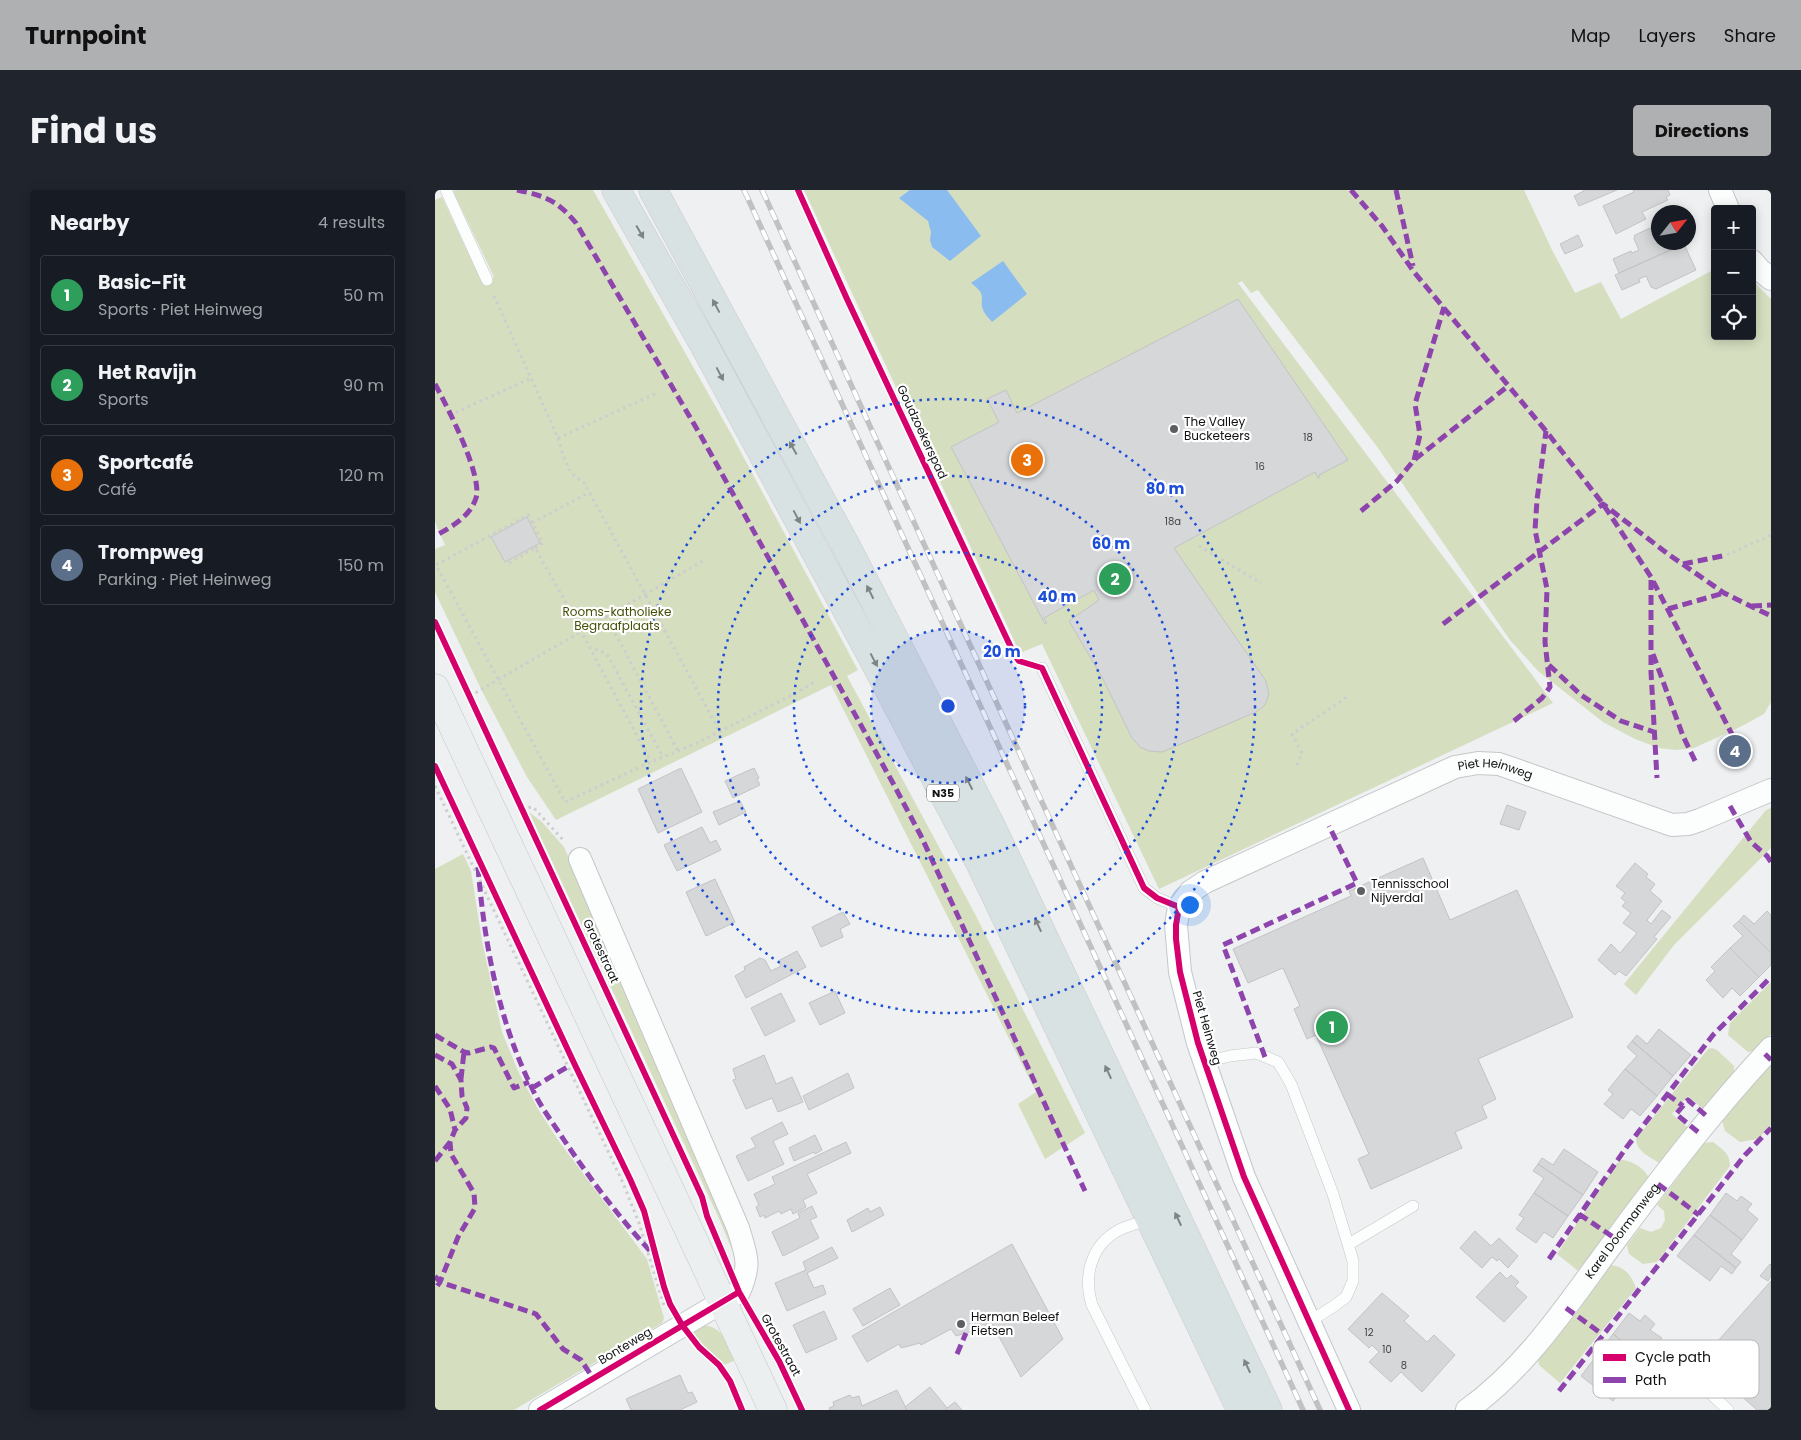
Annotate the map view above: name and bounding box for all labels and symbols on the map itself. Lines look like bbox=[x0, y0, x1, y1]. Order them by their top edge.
north arrow bbox=[1651, 205, 1696, 250]
one-way arrow bbox=[636, 226, 645, 239]
one-way arrow bbox=[711, 299, 720, 312]
one-way arrow bbox=[716, 367, 724, 381]
street label: Goudzoekerspad bbox=[893, 382, 952, 482]
place label: The Valley Bucketeers bbox=[1184, 413, 1250, 444]
marker: The Valley Bucketeers bbox=[1168, 423, 1180, 435]
house number: 18 bbox=[1303, 430, 1313, 445]
pin: 3 bbox=[1011, 441, 1043, 479]
one-way arrow bbox=[789, 442, 798, 455]
house number: 16 bbox=[1255, 459, 1265, 474]
text: 80 m bbox=[1146, 478, 1184, 499]
one-way arrow bbox=[793, 510, 801, 525]
house number: 18a bbox=[1165, 514, 1181, 529]
text: 60 m bbox=[1092, 533, 1130, 554]
pin: 2 bbox=[1099, 560, 1131, 598]
one-way arrow bbox=[866, 584, 874, 599]
text: 40 m bbox=[1037, 586, 1077, 607]
park label: Rooms-katholieke Begraafplaats bbox=[563, 603, 671, 634]
text: 20 m bbox=[983, 641, 1021, 662]
one-way arrow bbox=[870, 653, 878, 668]
centre of rings bbox=[939, 697, 957, 715]
pin: 4 bbox=[1719, 732, 1751, 770]
street label: Piet Heinweg bbox=[1456, 754, 1535, 783]
one-way arrow bbox=[965, 776, 973, 790]
road number: N35 bbox=[927, 784, 959, 802]
place label: Tennisschool Nijverdal bbox=[1371, 875, 1449, 906]
marker: Tennisschool Nijverdal bbox=[1355, 885, 1367, 897]
your location bbox=[1177, 892, 1203, 918]
street label: Grotestraat bbox=[579, 916, 624, 986]
one-way arrow bbox=[1034, 918, 1042, 932]
street label: Piet Heinweg bbox=[1189, 989, 1226, 1067]
pin: 1 bbox=[1316, 1008, 1348, 1046]
one-way arrow bbox=[1104, 1065, 1112, 1079]
street label: Karel Doormanweg bbox=[1581, 1179, 1663, 1282]
one-way arrow bbox=[1173, 1212, 1181, 1226]
place label: Herman Beleef Fietsen bbox=[971, 1308, 1059, 1339]
street label: Grotestraat bbox=[757, 1310, 806, 1379]
marker: Herman Beleef Fietsen bbox=[955, 1318, 967, 1330]
street label: Bonteweg bbox=[595, 1323, 655, 1368]
house number: 12 bbox=[1365, 1325, 1374, 1340]
legend bbox=[1593, 1340, 1759, 1398]
house number: 10 bbox=[1382, 1342, 1392, 1357]
text: Cycle path bbox=[1635, 1347, 1711, 1367]
house number: 8 bbox=[1401, 1358, 1407, 1373]
one-way arrow bbox=[1242, 1359, 1250, 1373]
text: Path bbox=[1635, 1370, 1667, 1390]

